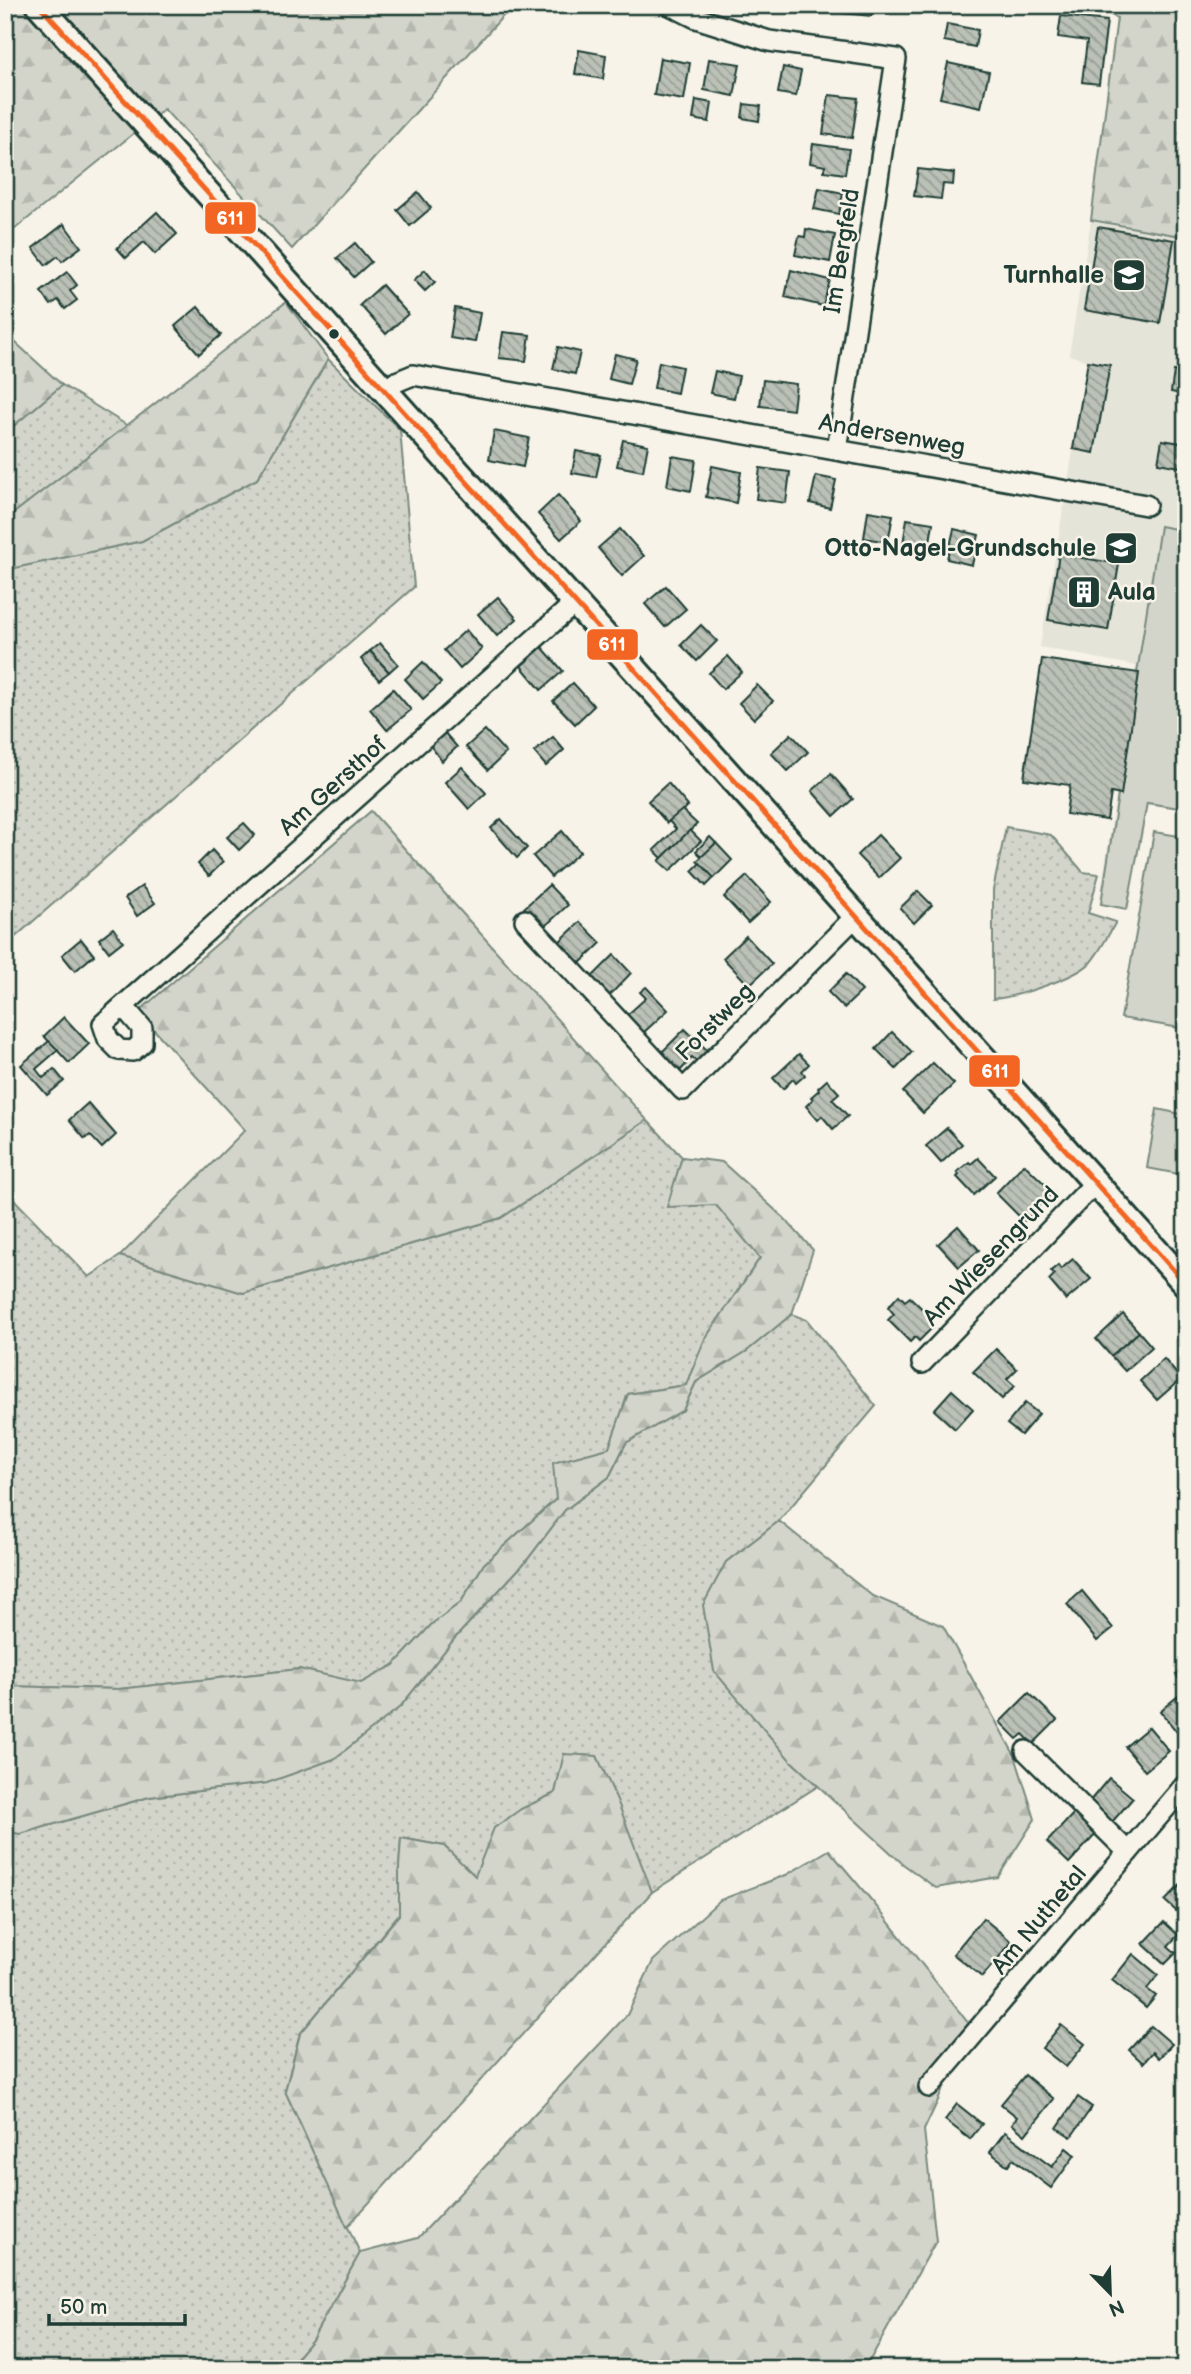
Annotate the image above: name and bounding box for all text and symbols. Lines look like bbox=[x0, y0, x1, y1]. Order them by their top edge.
street label: Im Bergfeld bbox=[818, 186, 866, 316]
line badge: 611 bbox=[204, 201, 257, 235]
text: 611 bbox=[216, 208, 244, 231]
school or university icon: Turnhalle bbox=[1110, 256, 1148, 294]
place label: Turnhalle bbox=[1003, 261, 1104, 290]
unlabelled marker bbox=[327, 327, 341, 341]
street label: Andersenweg bbox=[816, 408, 968, 462]
school or university icon: Otto-Nagel-Grundschule bbox=[1102, 529, 1140, 567]
place label: Otto-Nagel-Grundschule bbox=[824, 534, 1096, 563]
building icon: Aula bbox=[1065, 573, 1103, 611]
place label: Aula bbox=[1107, 578, 1156, 607]
line badge: 611 bbox=[586, 628, 639, 661]
text: 611 bbox=[598, 634, 626, 657]
street label: Am Gersthof bbox=[273, 730, 393, 842]
street label: Forstweg bbox=[670, 977, 760, 1067]
line badge: 611 bbox=[968, 1054, 1021, 1088]
text: 611 bbox=[981, 1061, 1009, 1084]
street label: Am Wiesengrund bbox=[917, 1180, 1065, 1332]
street label: Am Nuthetal bbox=[985, 1860, 1093, 1980]
north arrow bbox=[1076, 2258, 1146, 2328]
scale bar bbox=[49, 2283, 186, 2327]
text: N bbox=[1105, 2294, 1127, 2321]
text: 50 m bbox=[60, 2295, 107, 2320]

